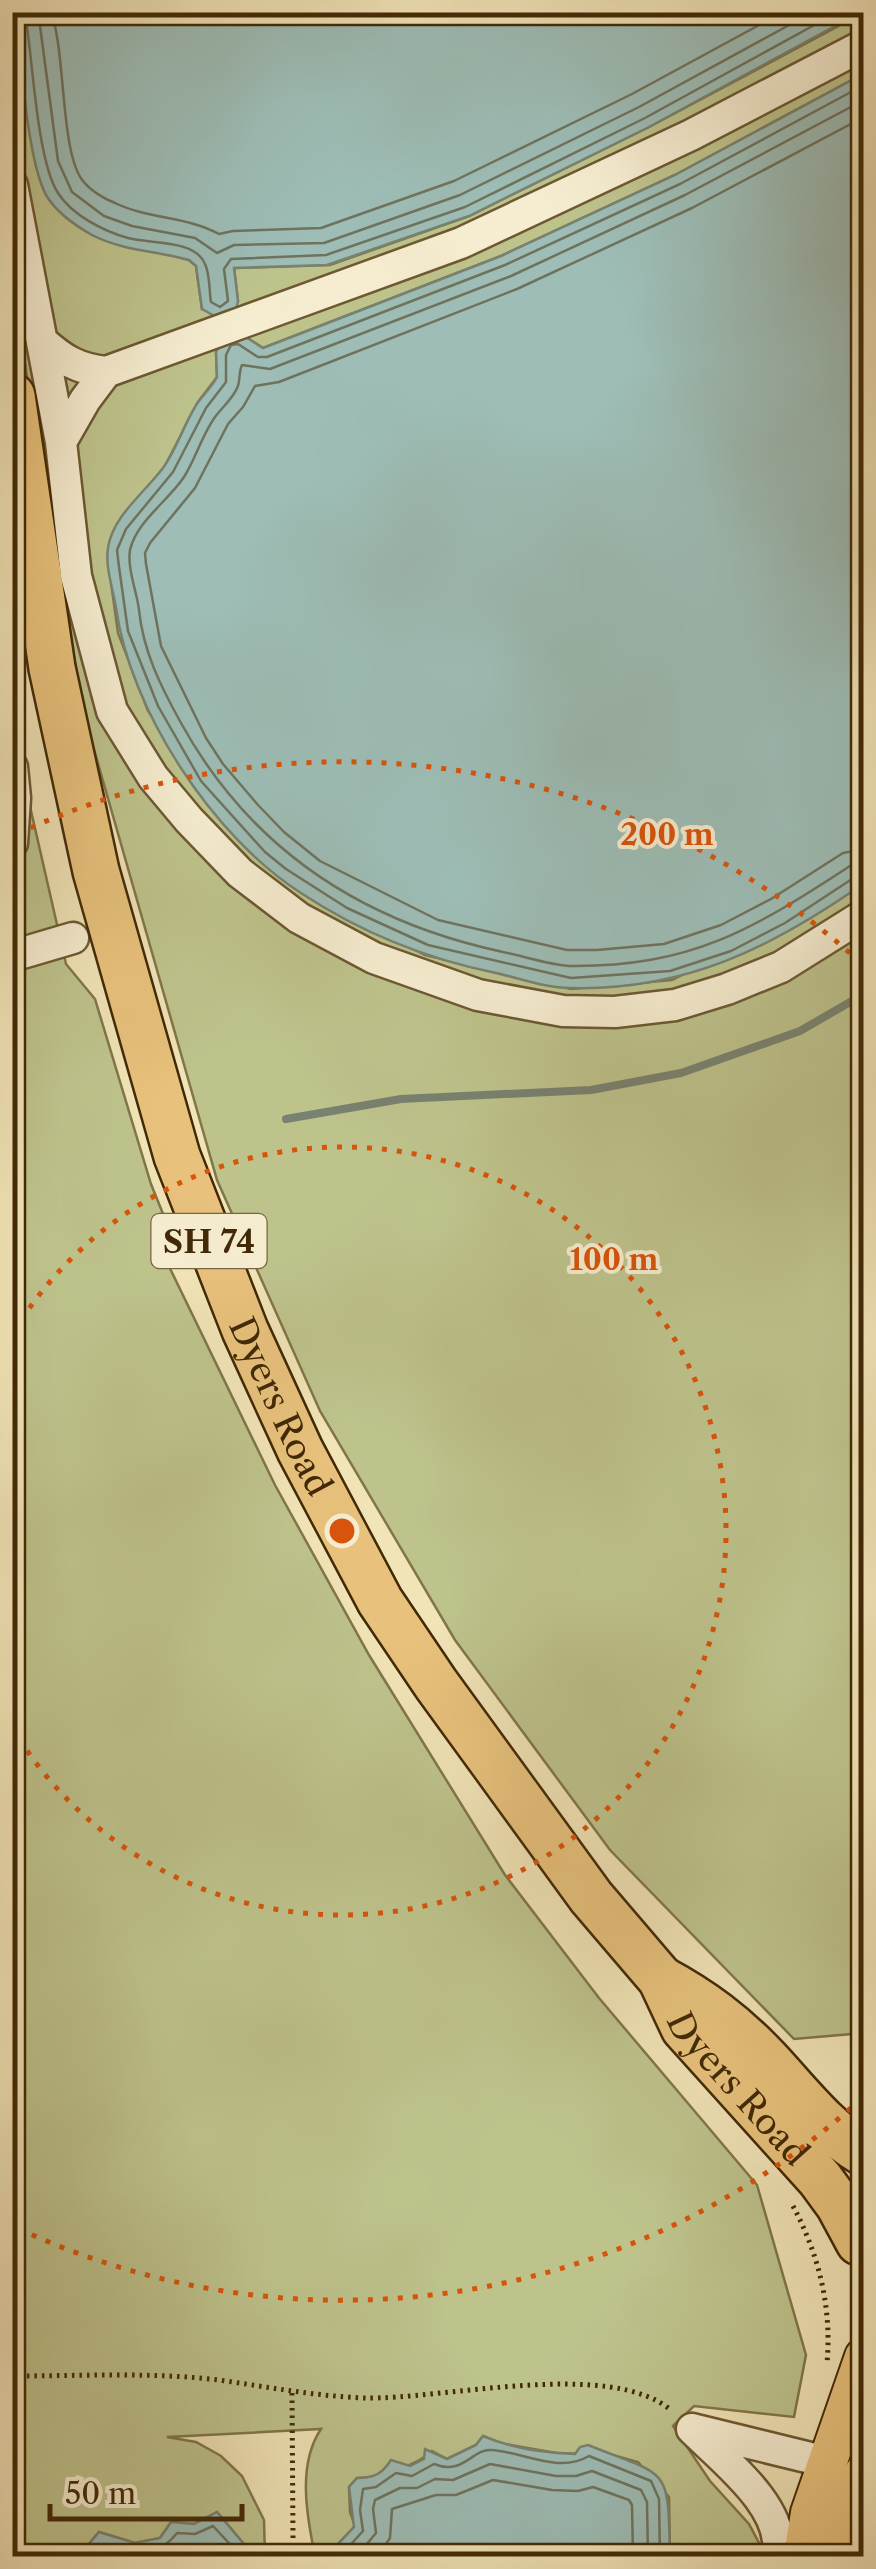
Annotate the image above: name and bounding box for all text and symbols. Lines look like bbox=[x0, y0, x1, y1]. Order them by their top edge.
text: 200 m bbox=[620, 816, 714, 853]
road number: SH 74 bbox=[152, 1214, 266, 1268]
text: 100 m bbox=[570, 1241, 659, 1278]
street label: Dyers Road bbox=[220, 1310, 342, 1503]
centre of rings bbox=[324, 1513, 360, 1549]
street label: Dyers Road bbox=[658, 2005, 818, 2174]
scale bar bbox=[50, 2459, 242, 2521]
text: 50 m bbox=[65, 2475, 136, 2512]

